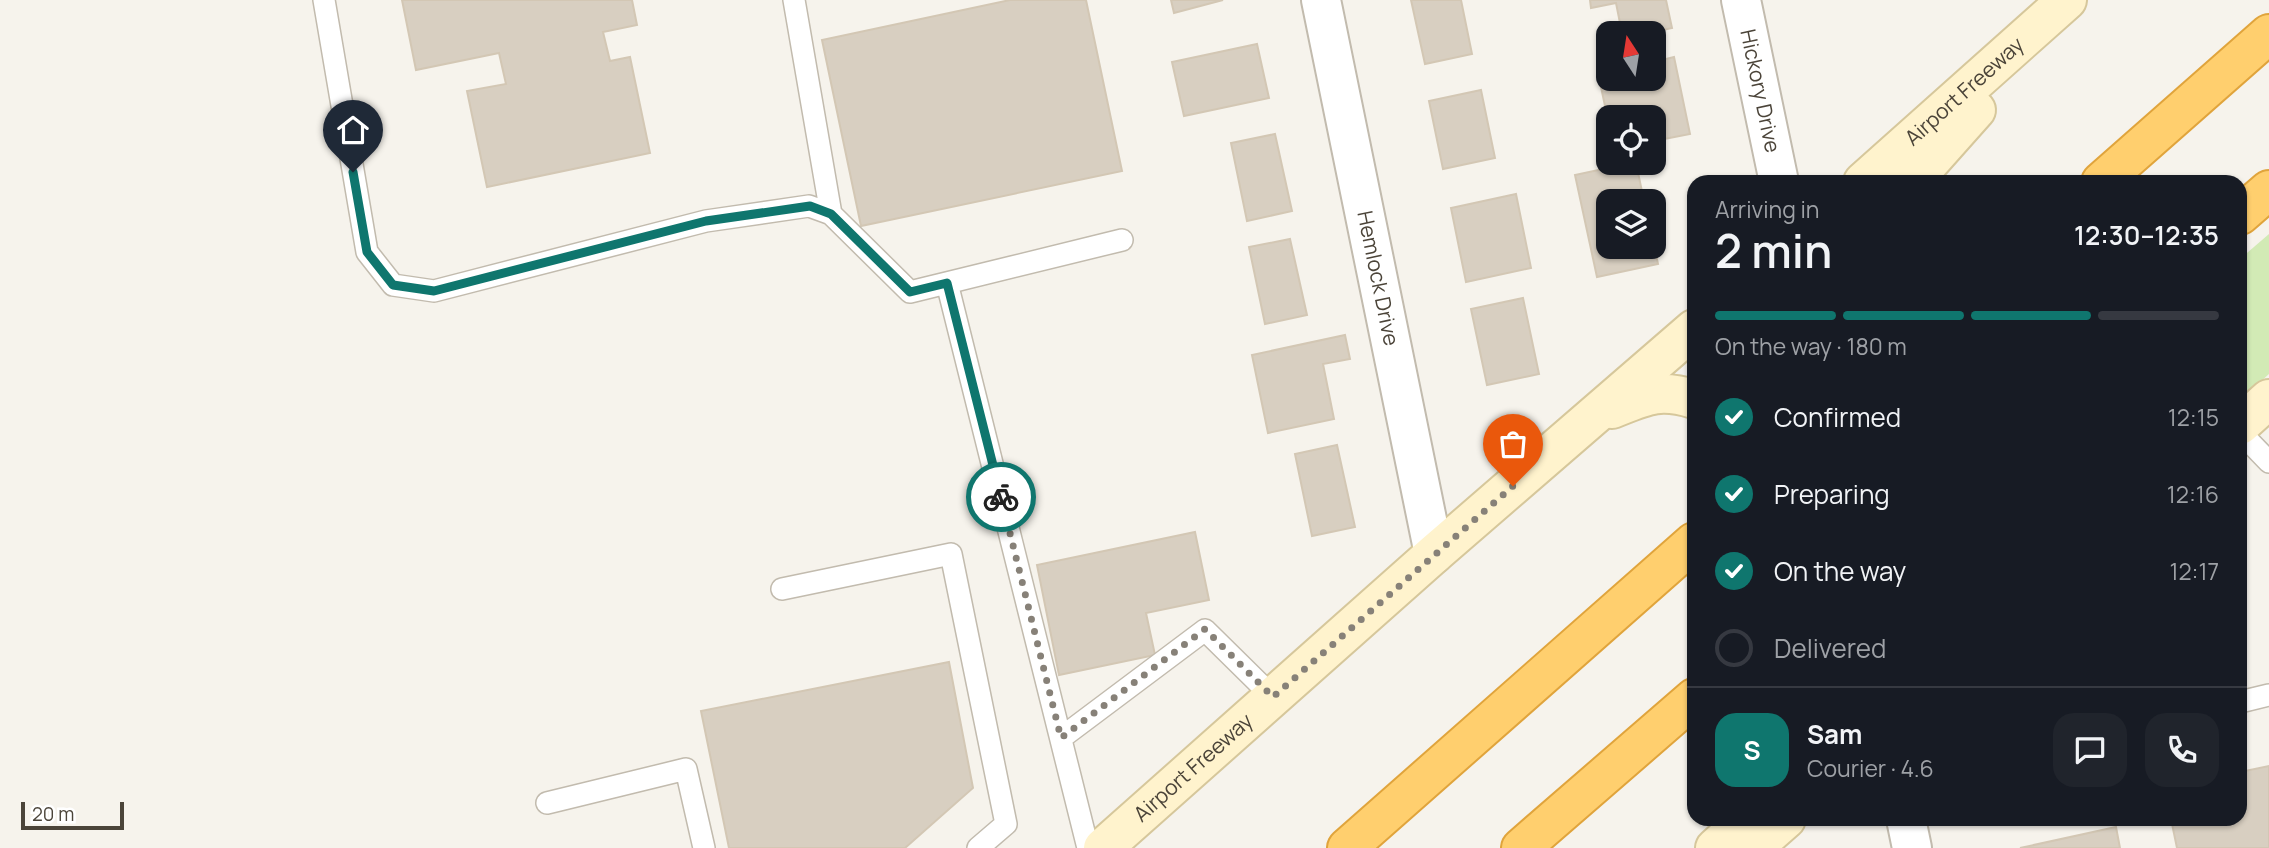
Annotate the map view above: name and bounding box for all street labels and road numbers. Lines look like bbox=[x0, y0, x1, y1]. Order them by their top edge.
street label: Hickory Drive bbox=[1734, 27, 1788, 155]
street label: Airport Freeway bbox=[1898, 30, 2029, 151]
street label: Hemlock Drive bbox=[1351, 208, 1406, 348]
street label: Airport Freeway bbox=[1127, 706, 1258, 827]

